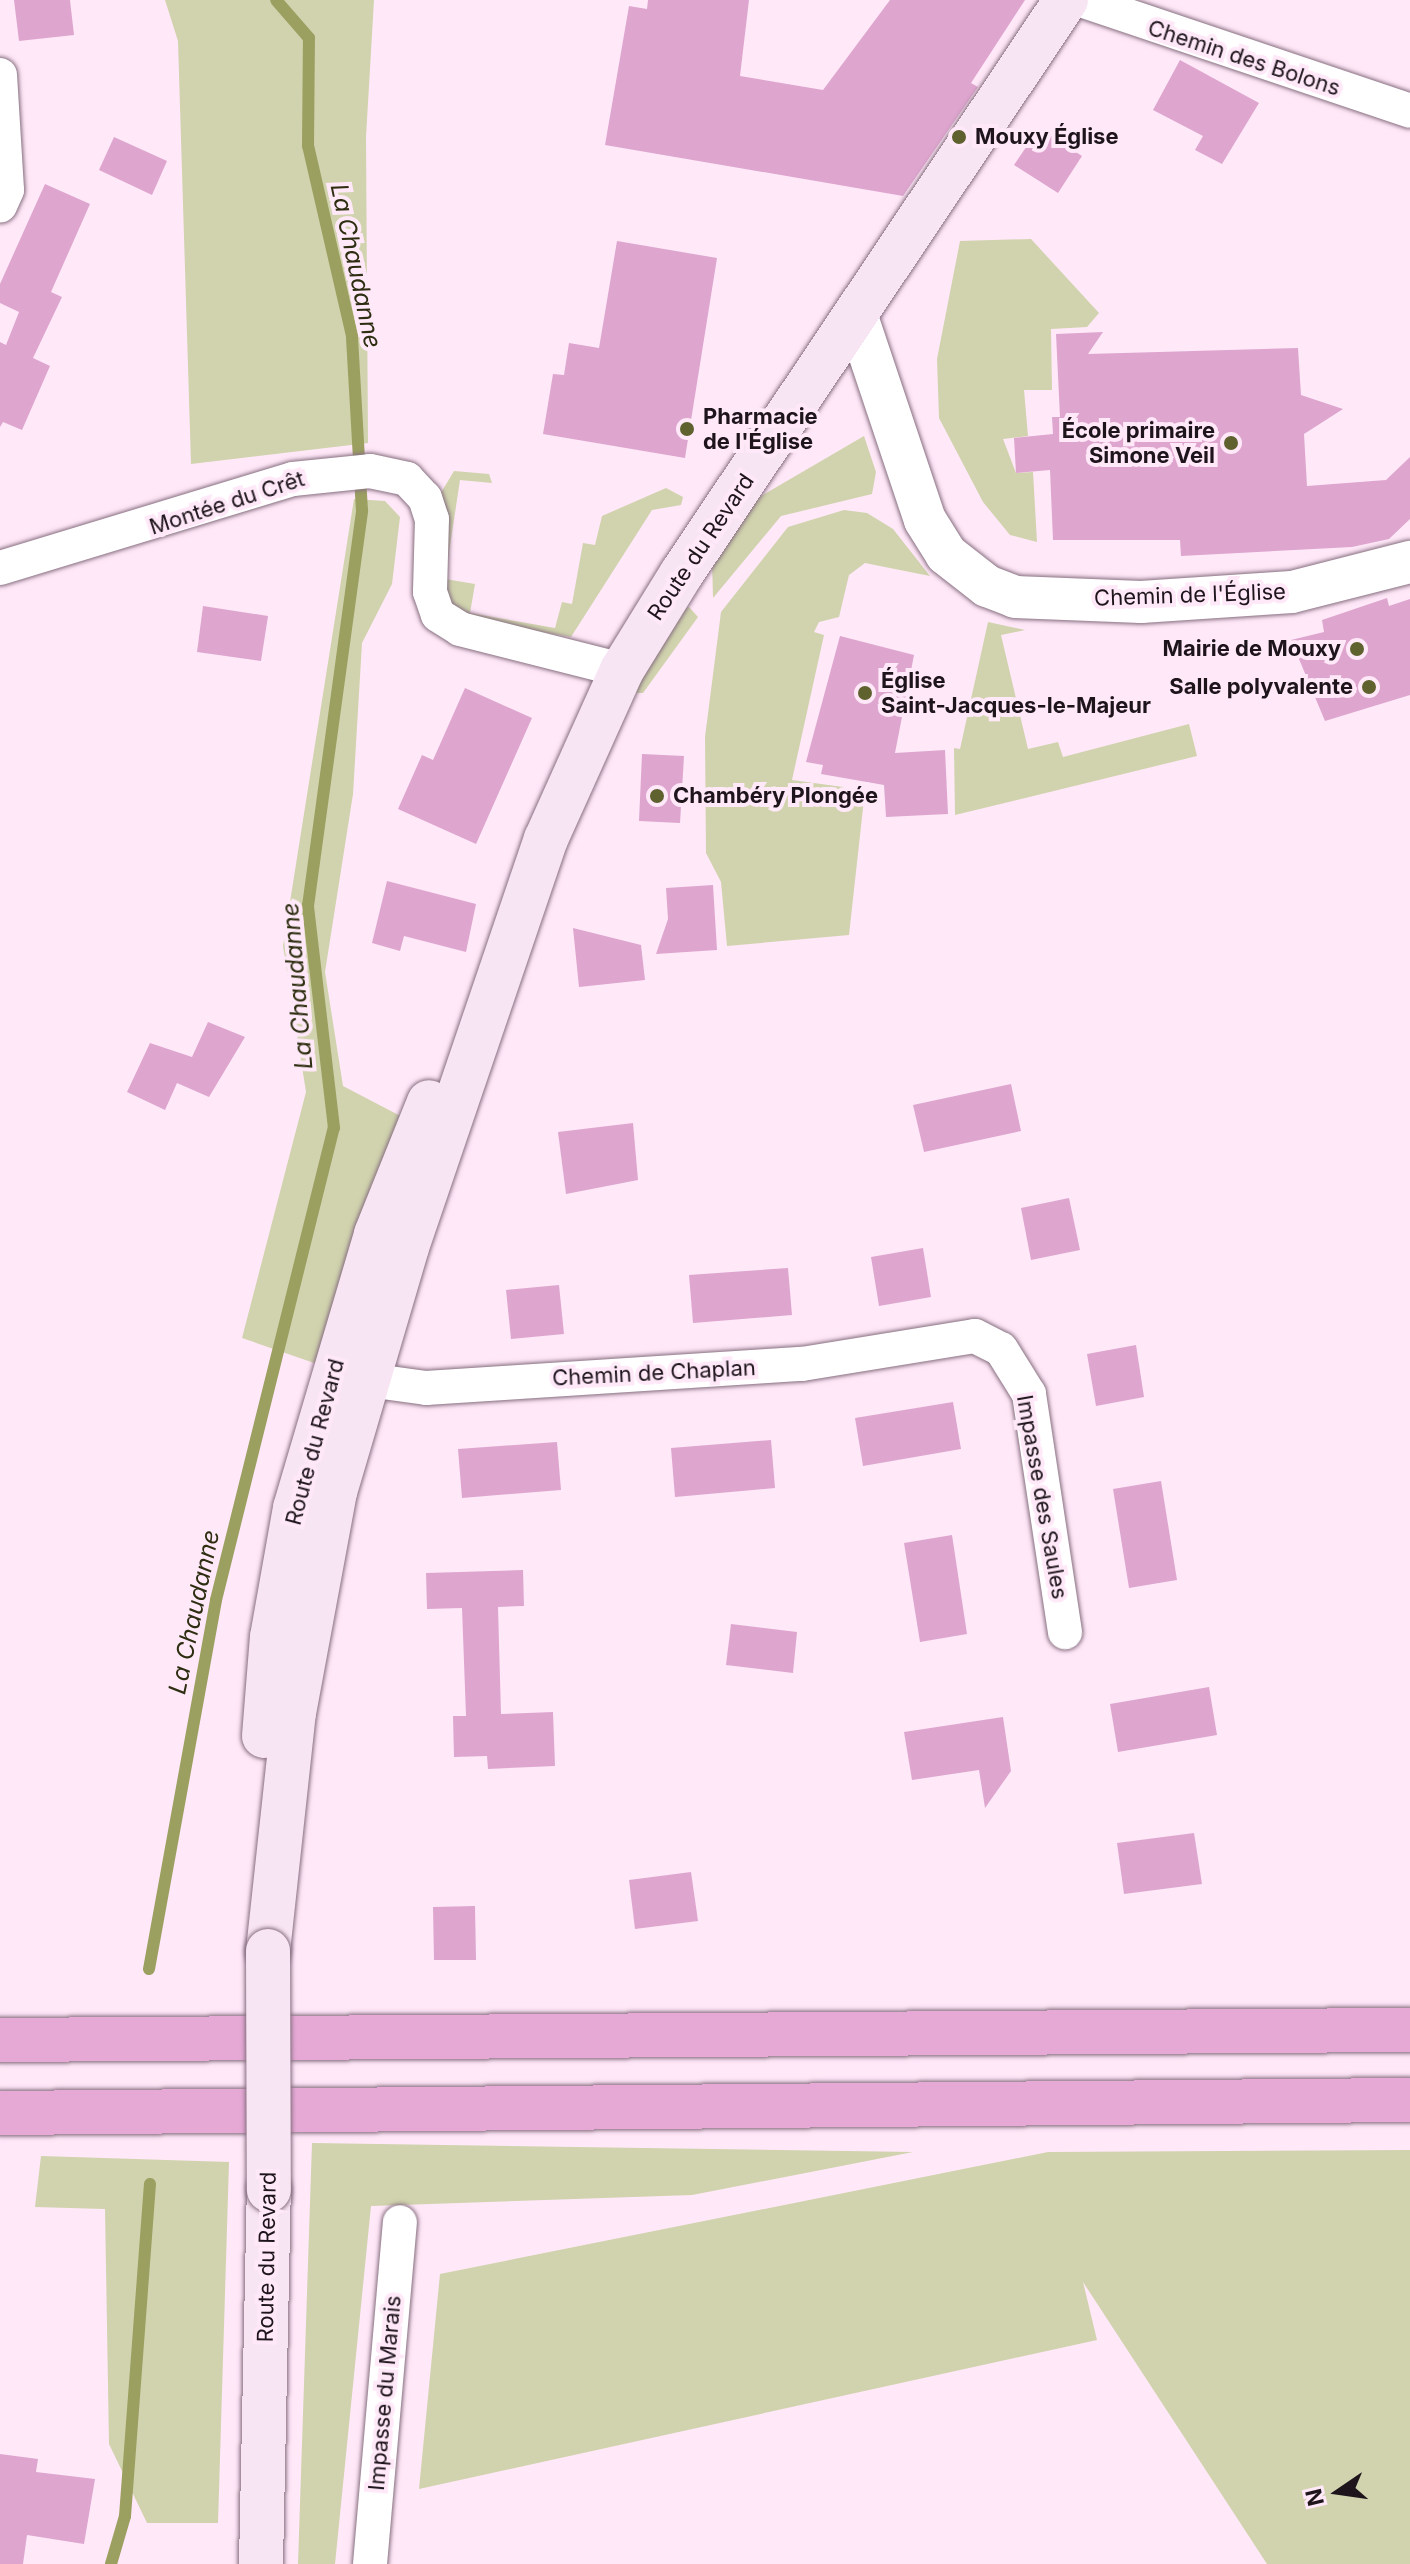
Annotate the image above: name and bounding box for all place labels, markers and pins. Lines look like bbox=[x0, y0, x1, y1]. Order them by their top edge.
place label: Mouxy Église bbox=[975, 124, 1119, 150]
marker: Mouxy Église bbox=[950, 128, 968, 146]
place label: Pharmacie de l'Église bbox=[703, 403, 818, 454]
place label: École primaire Simone Veil bbox=[1062, 417, 1215, 468]
marker: Pharmacie de l'Église bbox=[678, 420, 696, 438]
marker: École primaire Simone Veil bbox=[1222, 434, 1240, 452]
place label: Mairie de Mouxy bbox=[1162, 636, 1341, 662]
marker: Mairie de Mouxy bbox=[1348, 640, 1366, 658]
place label: Église Saint-Jacques-le-Majeur bbox=[881, 667, 1151, 718]
place label: Salle polyvalente bbox=[1169, 674, 1353, 700]
marker: Salle polyvalente bbox=[1360, 678, 1378, 696]
marker: Église Saint-Jacques-le-Majeur bbox=[856, 684, 874, 702]
place label: Chambéry Plongée bbox=[673, 783, 878, 809]
marker: Chambéry Plongée bbox=[648, 787, 666, 805]

